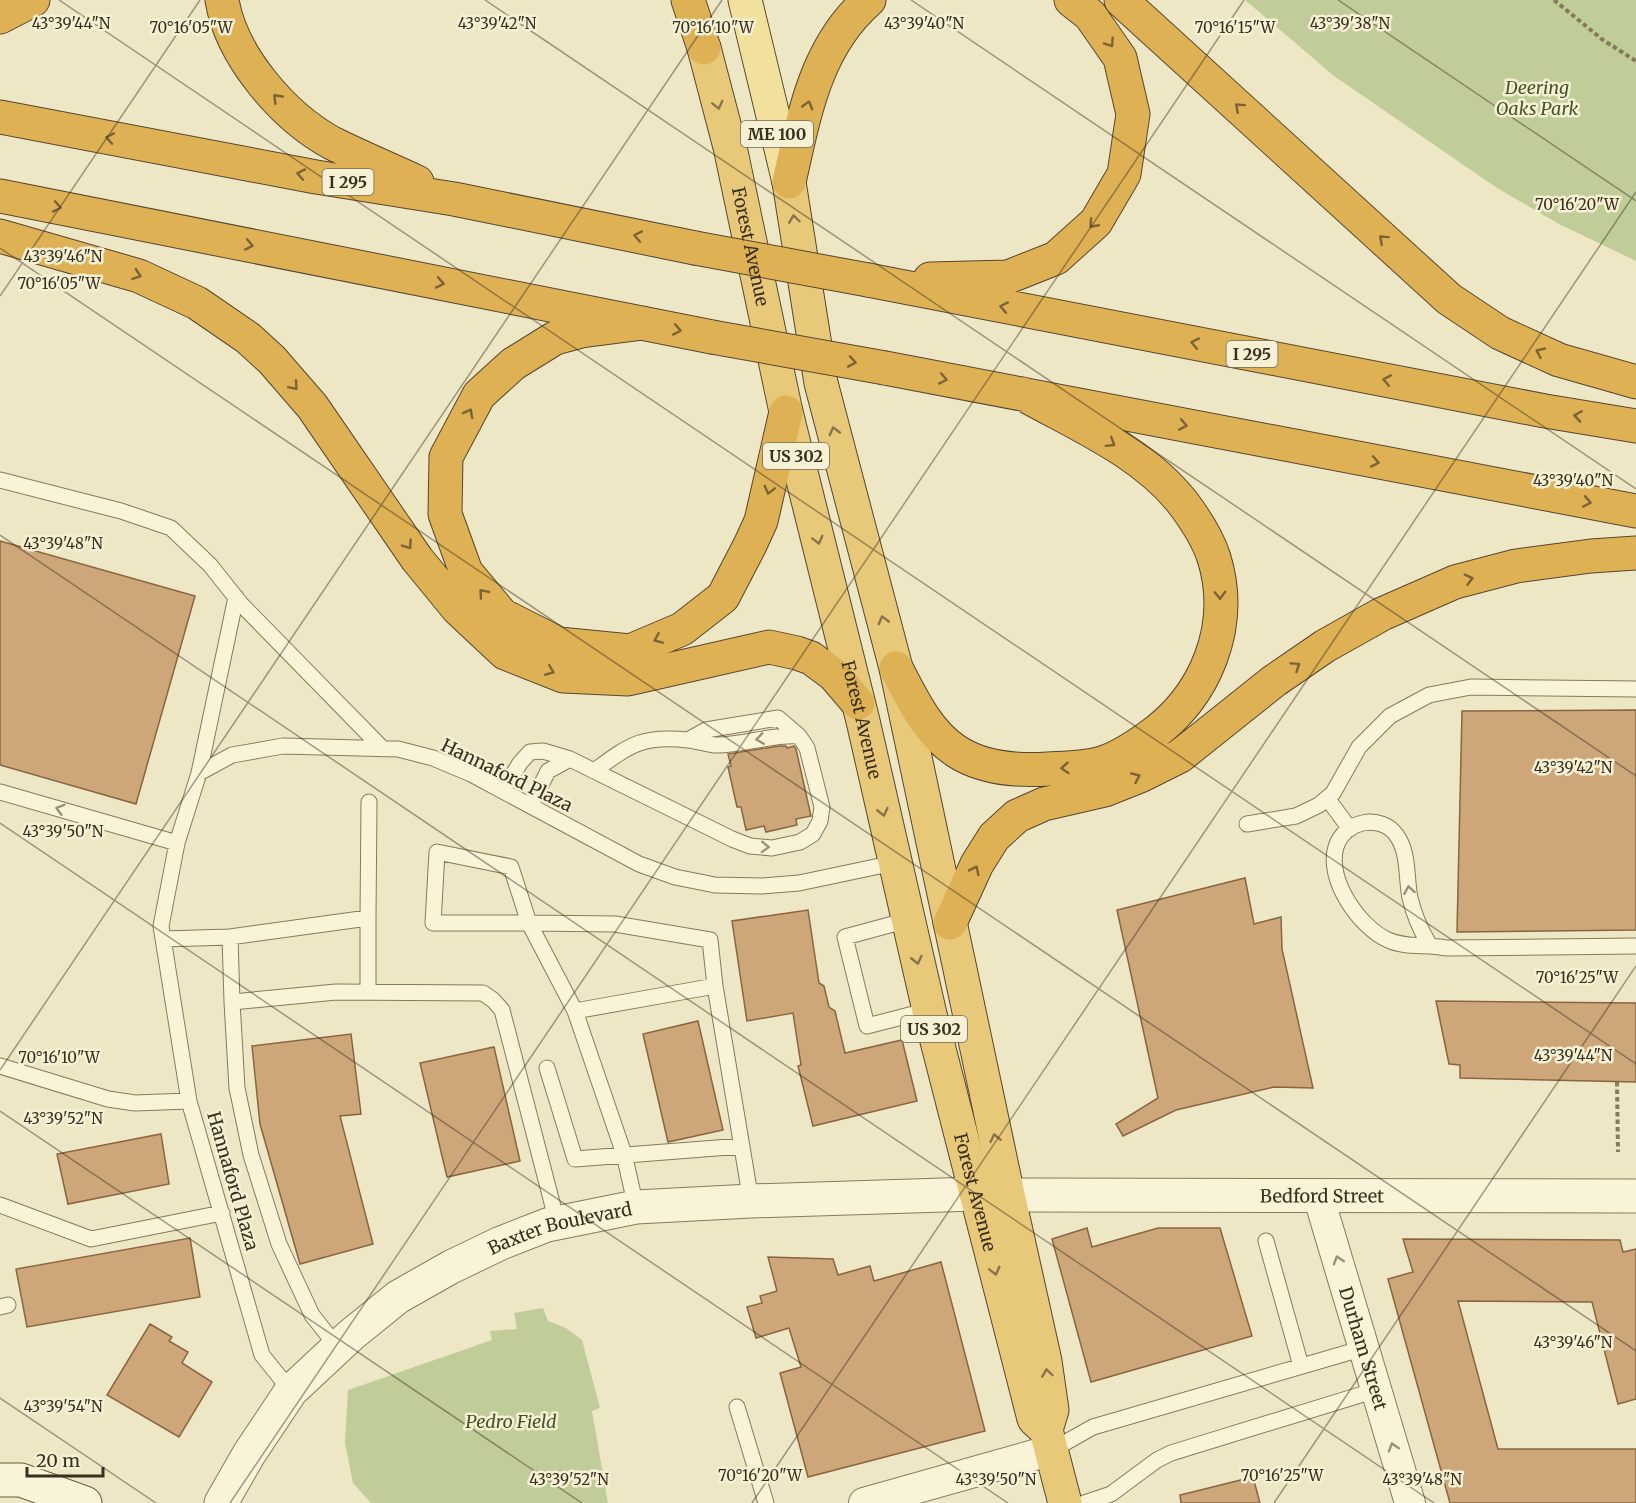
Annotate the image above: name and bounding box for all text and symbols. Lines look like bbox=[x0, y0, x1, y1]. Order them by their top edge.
text: 43°39'44"N bbox=[32, 14, 111, 33]
text: 43°39'42"N bbox=[458, 14, 537, 33]
text: 43°39'40"N bbox=[884, 14, 965, 33]
text: 43°39'38"N bbox=[1310, 14, 1391, 33]
text: 70°16'05"W bbox=[149, 18, 234, 37]
text: 70°16'10"W bbox=[672, 18, 755, 37]
text: 70°16'15"W bbox=[1195, 18, 1276, 37]
one-way arrow bbox=[1103, 37, 1114, 48]
park label: Deering Oaks Park bbox=[1496, 76, 1578, 120]
one-way arrow bbox=[273, 95, 284, 106]
one-way arrow bbox=[711, 99, 724, 109]
one-way arrow bbox=[801, 100, 813, 111]
one-way arrow bbox=[1235, 103, 1246, 114]
road number: ME 100 bbox=[741, 121, 813, 147]
one-way arrow bbox=[105, 132, 115, 145]
one-way arrow bbox=[297, 168, 307, 181]
road number: I 295 bbox=[322, 169, 374, 195]
street label: Forest Avenue bbox=[727, 185, 775, 308]
text: 70°16'20"W bbox=[1535, 195, 1620, 214]
one-way arrow bbox=[52, 200, 62, 213]
one-way arrow bbox=[789, 214, 801, 223]
one-way arrow bbox=[1089, 217, 1100, 227]
one-way arrow bbox=[633, 230, 643, 243]
one-way arrow bbox=[1379, 235, 1390, 246]
one-way arrow bbox=[243, 238, 253, 251]
text: 43°39'46"N bbox=[24, 247, 103, 266]
one-way arrow bbox=[131, 268, 142, 281]
text: 70°16'05"W bbox=[17, 274, 102, 293]
one-way arrow bbox=[435, 276, 445, 289]
one-way arrow bbox=[999, 301, 1009, 314]
one-way arrow bbox=[672, 323, 682, 336]
one-way arrow bbox=[1190, 337, 1200, 350]
road number: I 295 bbox=[1226, 341, 1278, 367]
one-way arrow bbox=[1536, 347, 1547, 359]
one-way arrow bbox=[847, 356, 857, 368]
one-way arrow bbox=[937, 372, 947, 385]
one-way arrow bbox=[1382, 374, 1392, 387]
one-way arrow bbox=[287, 379, 298, 390]
one-way arrow bbox=[462, 409, 473, 420]
one-way arrow bbox=[1574, 411, 1583, 423]
one-way arrow bbox=[1179, 419, 1188, 431]
one-way arrow bbox=[828, 426, 841, 436]
one-way arrow bbox=[1105, 436, 1115, 448]
road number: US 302 bbox=[763, 443, 829, 469]
one-way arrow bbox=[1370, 455, 1380, 468]
text: 43°39'40"N bbox=[1533, 471, 1614, 490]
one-way arrow bbox=[763, 484, 776, 494]
one-way arrow bbox=[1582, 495, 1592, 508]
text: 43°39'48"N bbox=[23, 534, 103, 553]
one-way arrow bbox=[810, 535, 823, 545]
one-way arrow bbox=[401, 538, 412, 549]
one-way arrow bbox=[1464, 573, 1474, 586]
one-way arrow bbox=[480, 589, 491, 600]
one-way arrow bbox=[1214, 590, 1227, 599]
one-way arrow bbox=[878, 615, 890, 625]
one-way arrow bbox=[654, 632, 665, 644]
street label: Forest Avenue bbox=[837, 658, 887, 781]
one-way arrow bbox=[1289, 662, 1300, 673]
one-way arrow bbox=[544, 664, 555, 676]
one-way arrow bbox=[755, 732, 764, 744]
street label: Hannaford Plaza bbox=[437, 733, 577, 817]
text: 43°39'42"N bbox=[1534, 758, 1613, 777]
one-way arrow bbox=[1060, 761, 1070, 774]
one-way arrow bbox=[1130, 772, 1141, 784]
one-way arrow bbox=[55, 804, 66, 816]
one-way arrow bbox=[876, 806, 889, 816]
text: 43°39'50"N bbox=[23, 822, 104, 841]
one-way arrow bbox=[761, 840, 770, 853]
one-way arrow bbox=[968, 865, 980, 876]
one-way arrow bbox=[1403, 885, 1416, 895]
one-way arrow bbox=[910, 955, 923, 965]
text: 70°16'25"W bbox=[1536, 968, 1619, 987]
road number: US 302 bbox=[901, 1016, 967, 1042]
text: 43°39'44"N bbox=[1534, 1046, 1613, 1065]
text: 70°16'10"W bbox=[18, 1048, 101, 1067]
text: 43°39'52"N bbox=[23, 1109, 103, 1128]
street label: Hannaford Plaza bbox=[202, 1109, 264, 1254]
street label: Forest Avenue bbox=[950, 1130, 1002, 1254]
one-way arrow bbox=[990, 1133, 1003, 1143]
street label: Bedford Street bbox=[1260, 1184, 1384, 1207]
street label: Baxter Boulevard bbox=[484, 1197, 634, 1259]
one-way arrow bbox=[1333, 1255, 1345, 1266]
one-way arrow bbox=[988, 1266, 1001, 1276]
street label: Durham Street bbox=[1334, 1284, 1393, 1413]
text: 43°39'46"N bbox=[1534, 1333, 1613, 1352]
one-way arrow bbox=[1041, 1369, 1053, 1378]
text: 43°39'54"N bbox=[23, 1397, 103, 1416]
park label: Pedro Field bbox=[466, 1410, 557, 1433]
scale bar bbox=[27, 1440, 104, 1478]
one-way arrow bbox=[1388, 1442, 1400, 1453]
text: 20 m bbox=[36, 1449, 80, 1472]
text: 70°16'20"W bbox=[718, 1466, 803, 1485]
text: 70°16'25"W bbox=[1241, 1466, 1324, 1485]
text: 43°39'52"N bbox=[529, 1470, 609, 1489]
text: 43°39'50"N bbox=[956, 1470, 1037, 1489]
text: 43°39'48"N bbox=[1382, 1470, 1462, 1489]

